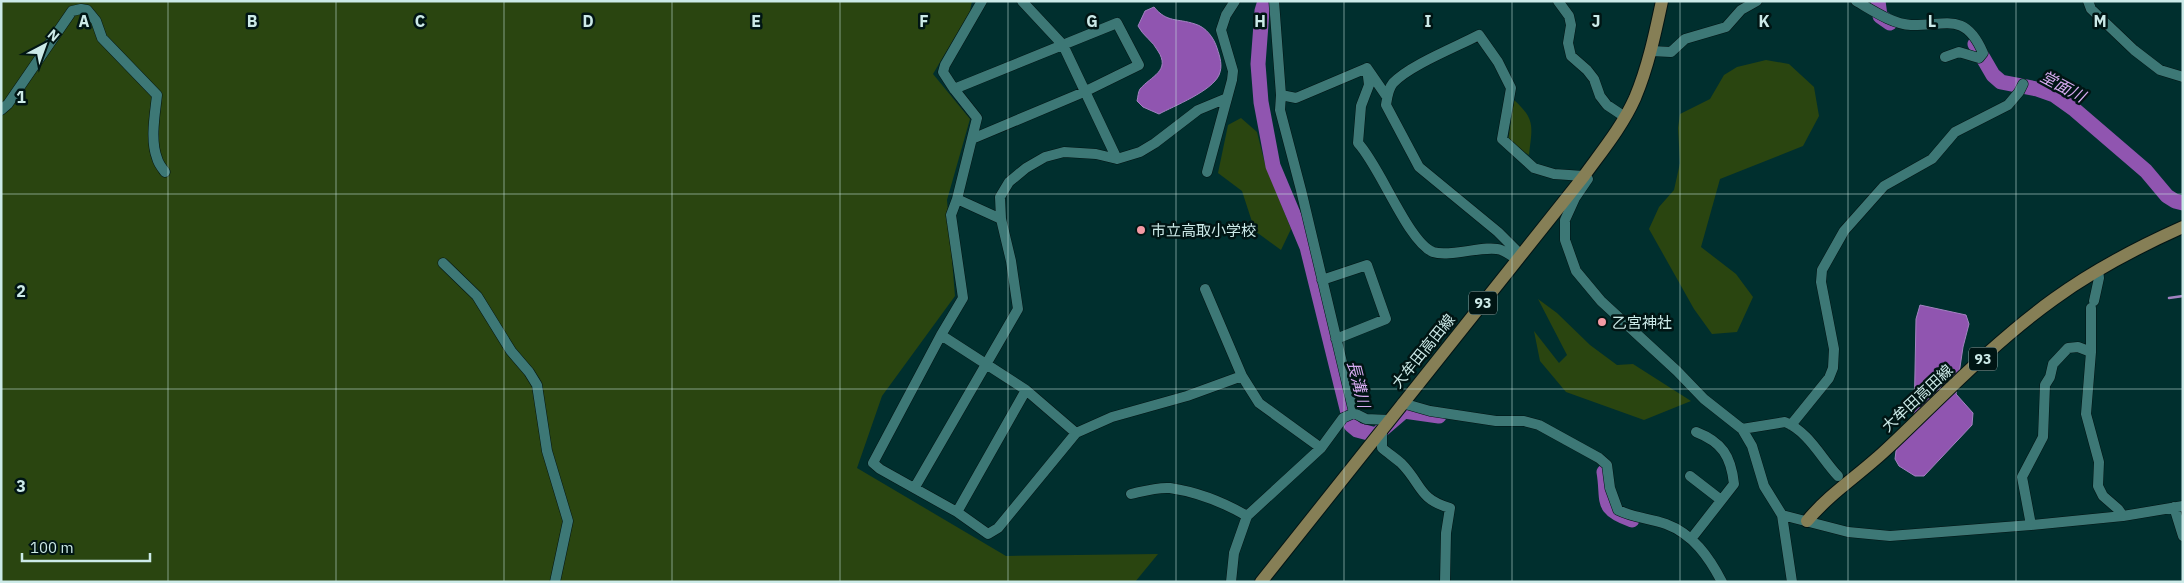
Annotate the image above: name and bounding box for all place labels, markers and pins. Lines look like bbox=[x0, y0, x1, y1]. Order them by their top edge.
place label: 市立高取小学校 bbox=[1151, 221, 1256, 240]
marker: 市立高取小学校 bbox=[1135, 224, 1147, 236]
place label: 乙宮神社 bbox=[1612, 313, 1672, 332]
marker: 乙宮神社 bbox=[1596, 316, 1608, 328]

